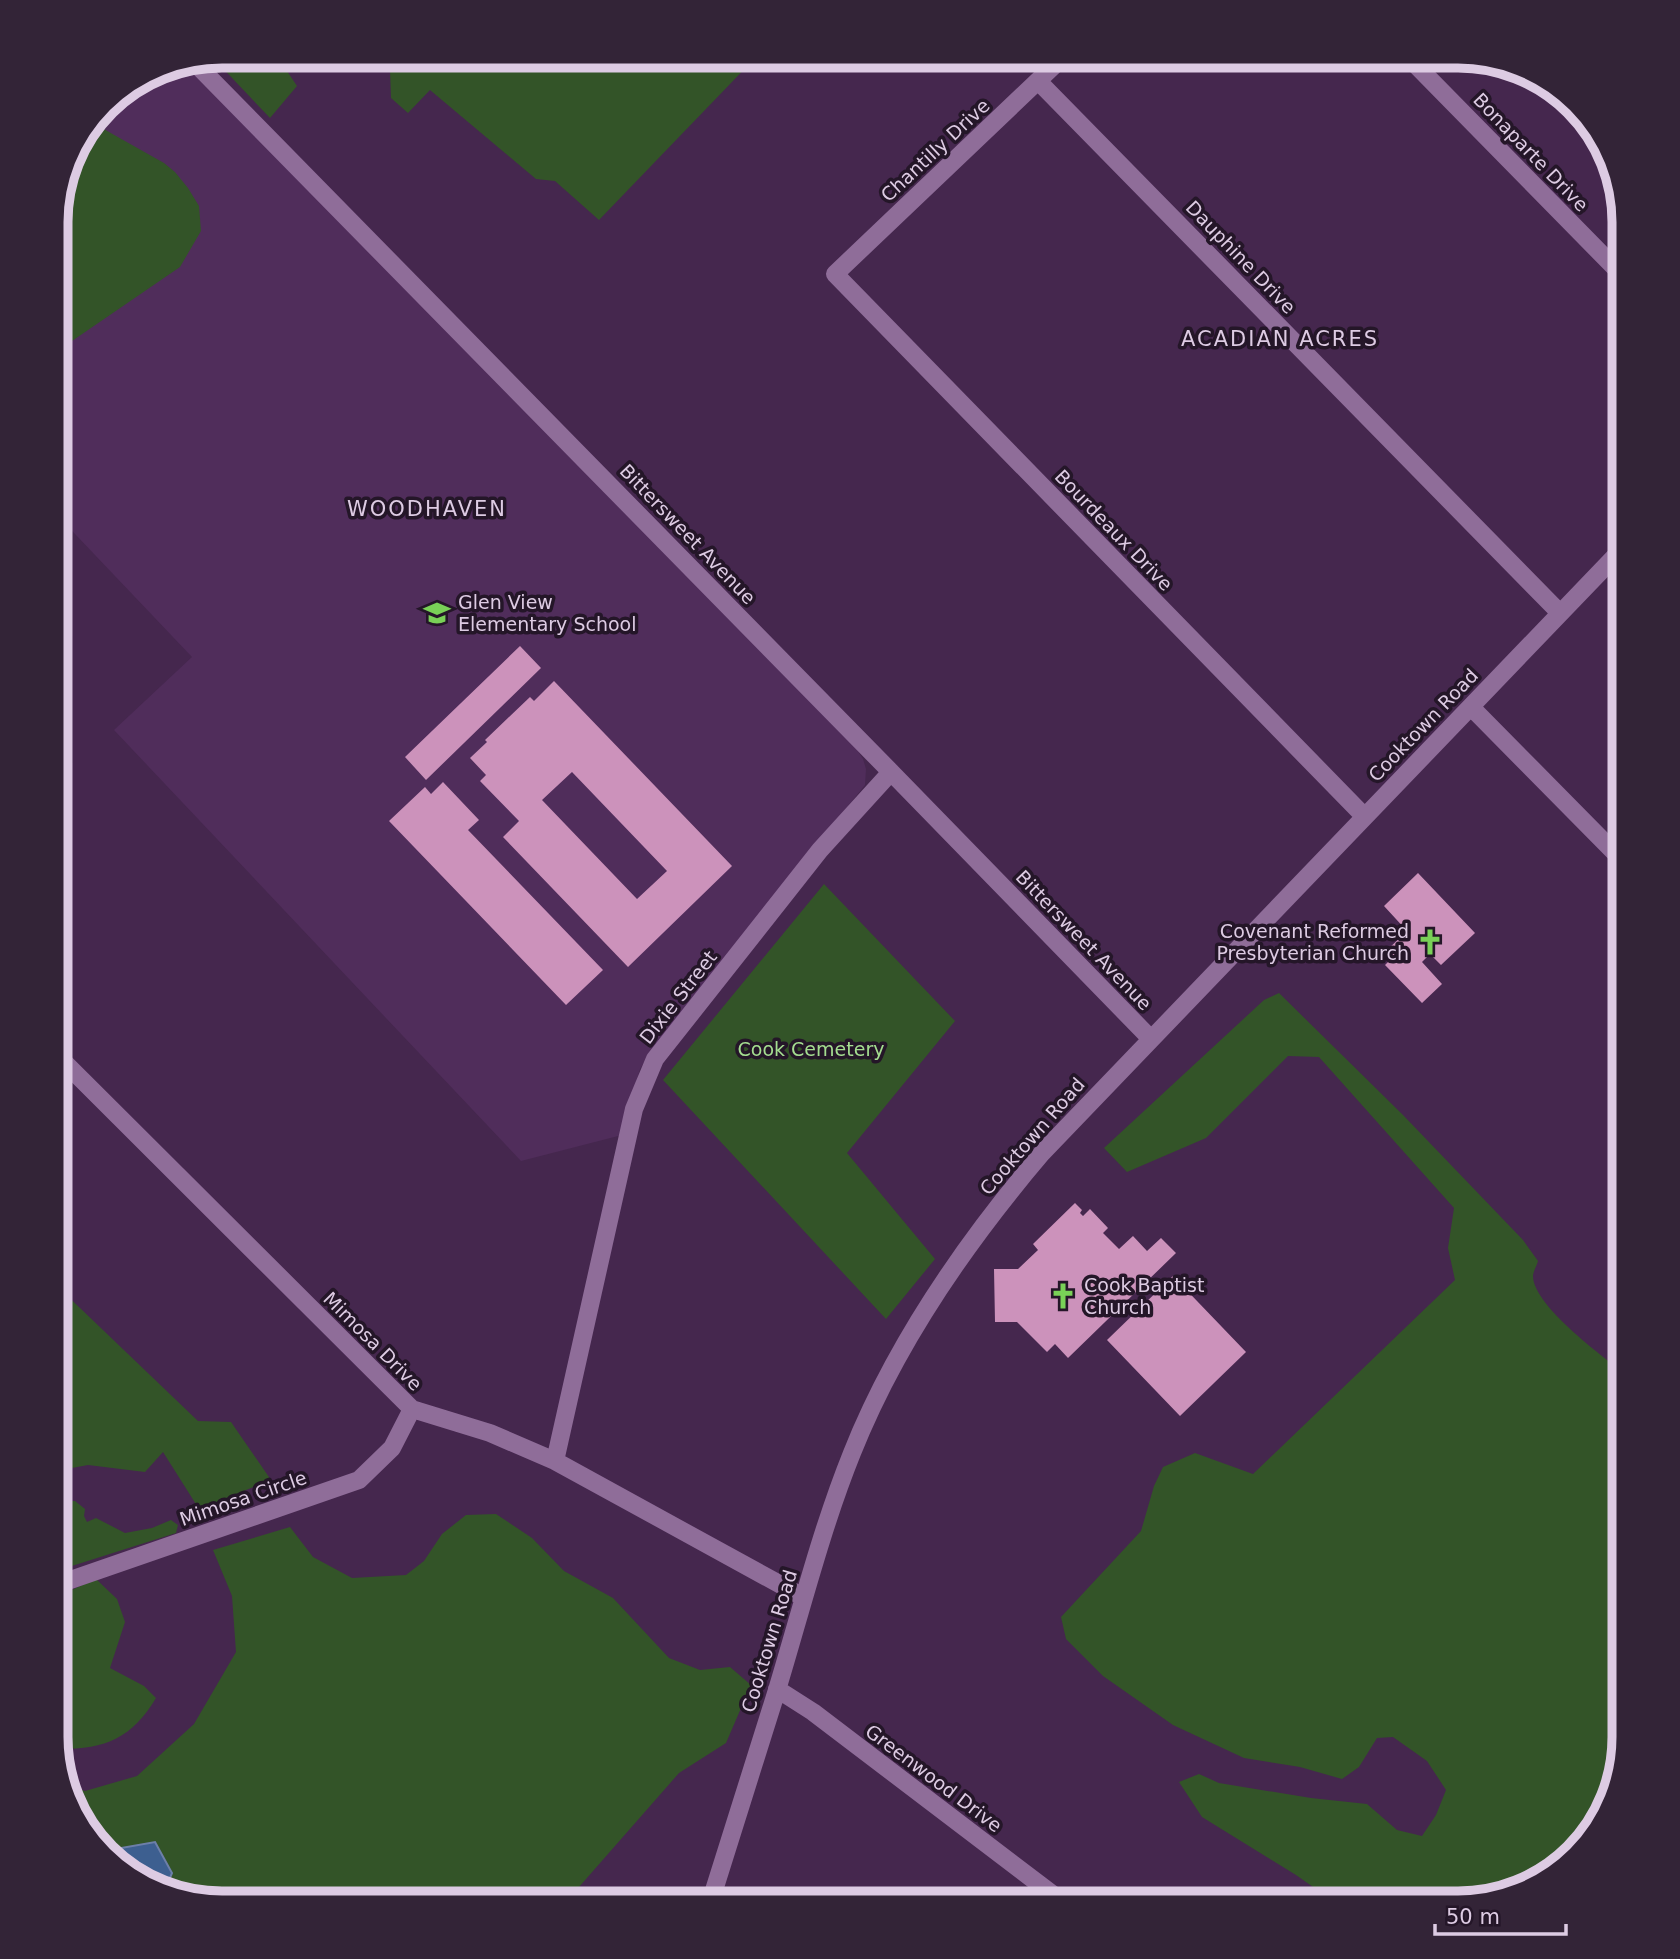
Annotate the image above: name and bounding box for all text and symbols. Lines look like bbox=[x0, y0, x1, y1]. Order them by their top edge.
street label: Bonaparte Drive bbox=[1469, 88, 1593, 216]
street label: Chantilly Drive bbox=[876, 94, 994, 206]
street label: Dauphine Drive bbox=[1182, 196, 1300, 318]
district label: ACADIAN ACRES bbox=[1181, 327, 1379, 351]
street label: Bittersweet Avenue bbox=[616, 460, 760, 608]
street label: Bourdeaux Drive bbox=[1051, 465, 1177, 595]
district label: WOODHAVEN bbox=[347, 497, 507, 521]
place label: Glen View Elementary School bbox=[458, 591, 636, 635]
school or university icon: Glen View Elementary School bbox=[422, 598, 452, 628]
street label: Cooktown Road bbox=[1364, 664, 1482, 786]
street label: Bittersweet Avenue bbox=[1012, 866, 1156, 1014]
place label: Covenant Reformed Presbyterian Church bbox=[1216, 920, 1409, 964]
church icon: Covenant Reformed Presbyterian Church bbox=[1415, 927, 1445, 957]
street label: Dixie Street bbox=[635, 946, 721, 1048]
park label: Cook Cemetery bbox=[738, 1038, 884, 1060]
street label: Cooktown Road bbox=[975, 1073, 1089, 1199]
place label: Cook Baptist Church bbox=[1084, 1274, 1204, 1318]
church icon: Cook Baptist Church bbox=[1048, 1281, 1078, 1311]
street label: Mimosa Drive bbox=[319, 1287, 427, 1395]
street label: Mimosa Circle bbox=[177, 1466, 309, 1530]
street label: Cooktown Road bbox=[737, 1567, 801, 1715]
street label: Greenwood Drive bbox=[861, 1720, 1007, 1836]
scale bar bbox=[1435, 1892, 1566, 1936]
text: 50 m bbox=[1446, 1905, 1500, 1929]

